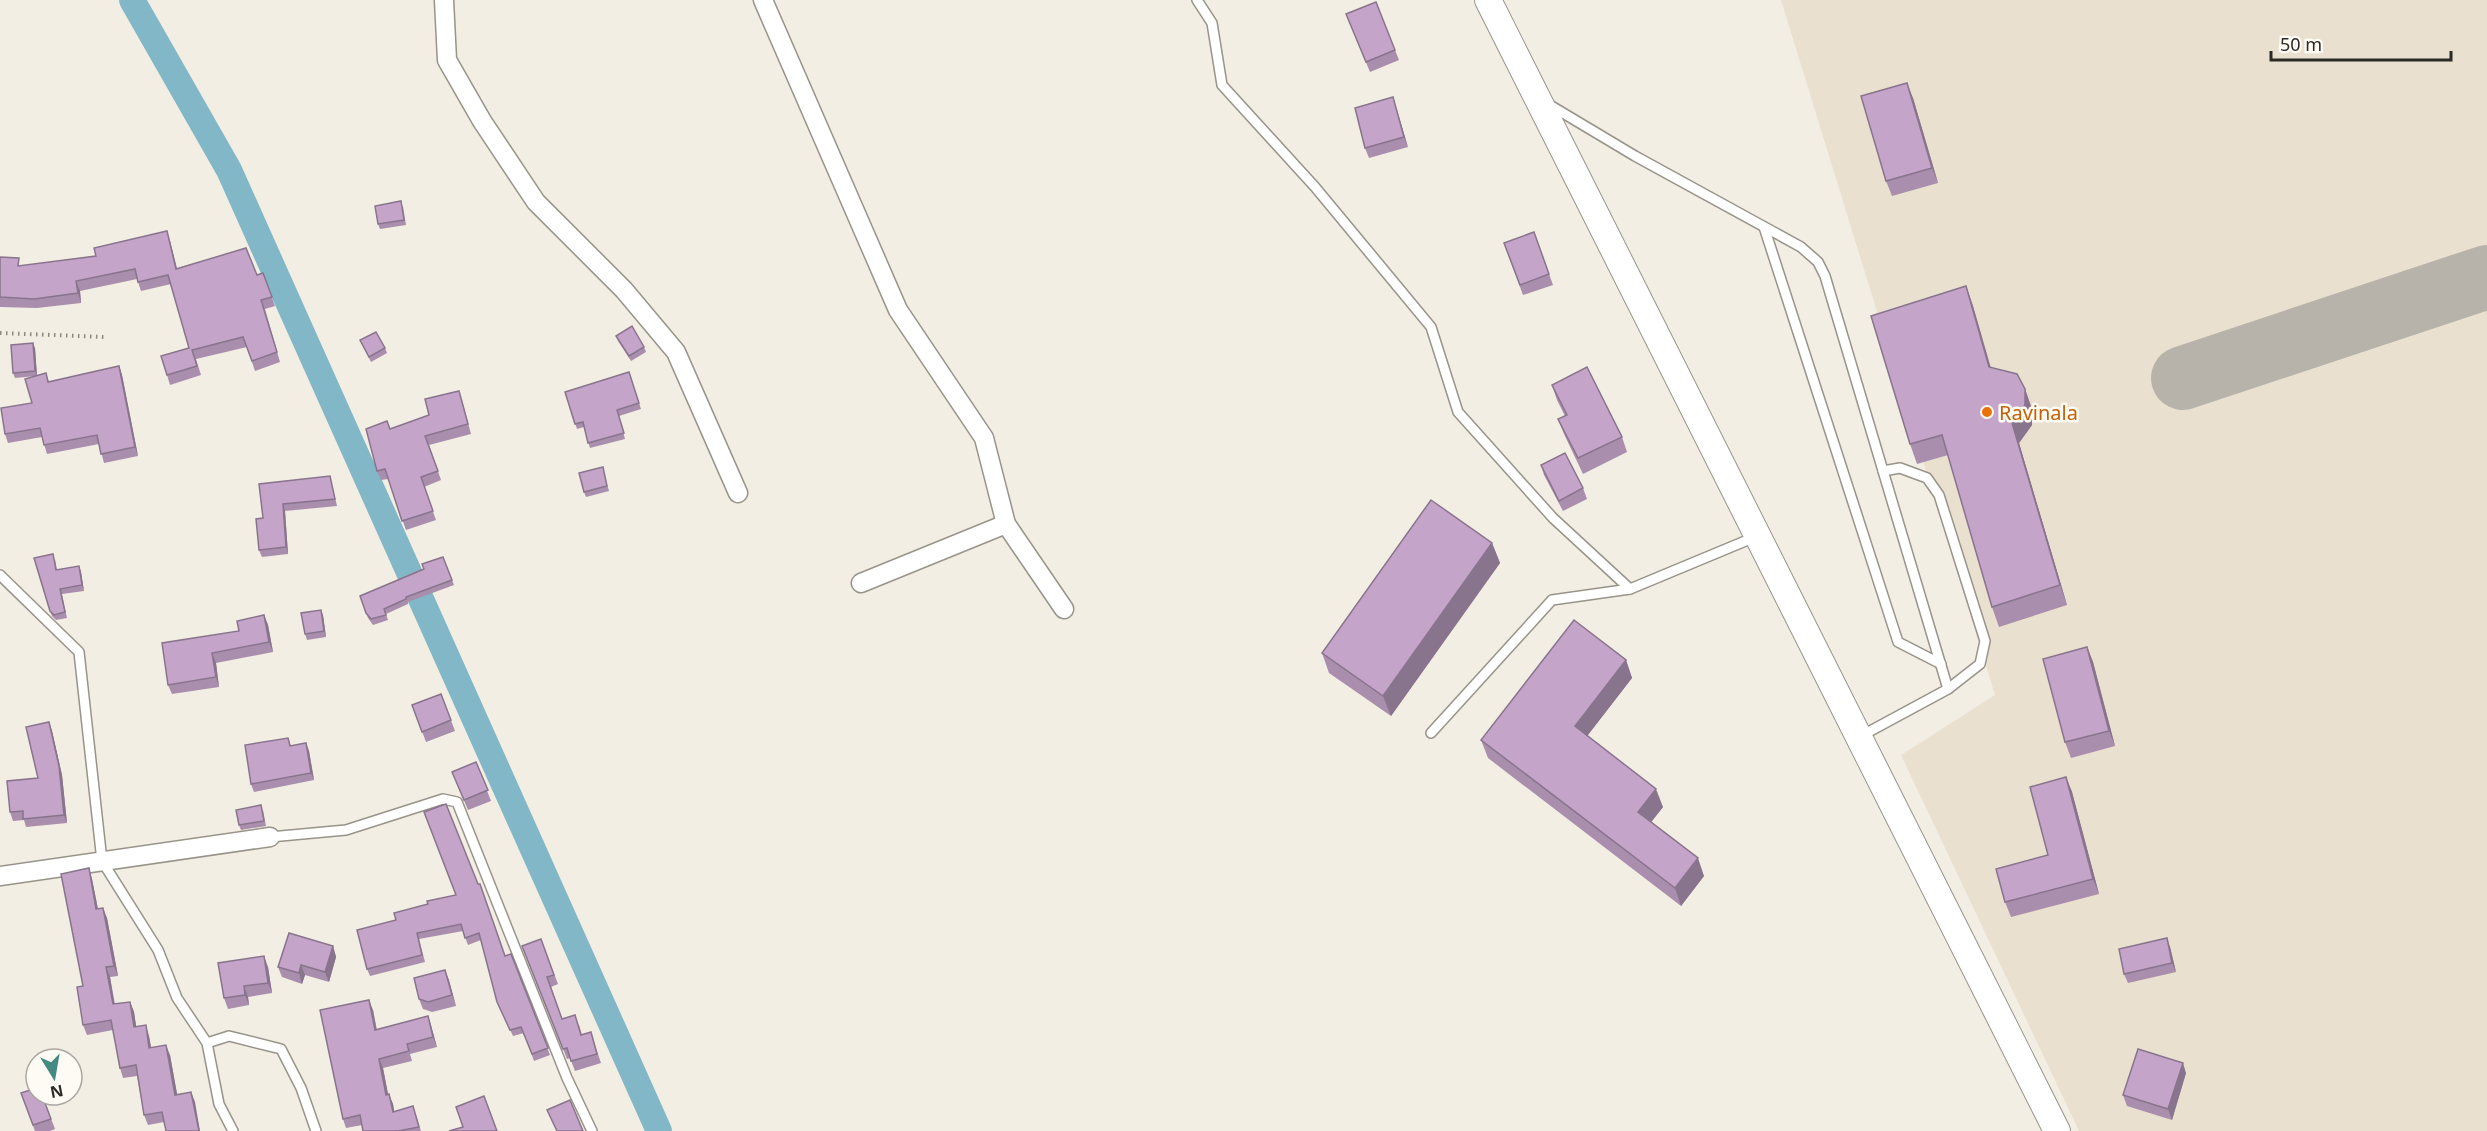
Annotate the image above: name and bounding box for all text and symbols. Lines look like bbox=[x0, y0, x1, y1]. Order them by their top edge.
scale bar bbox=[2271, 24, 2451, 62]
text: 50 m bbox=[2280, 32, 2322, 56]
place label: Ravinala bbox=[1999, 399, 2078, 426]
marker: Ravinala bbox=[1980, 405, 1994, 419]
north arrow bbox=[24, 1047, 84, 1107]
text: N bbox=[48, 1080, 65, 1104]

